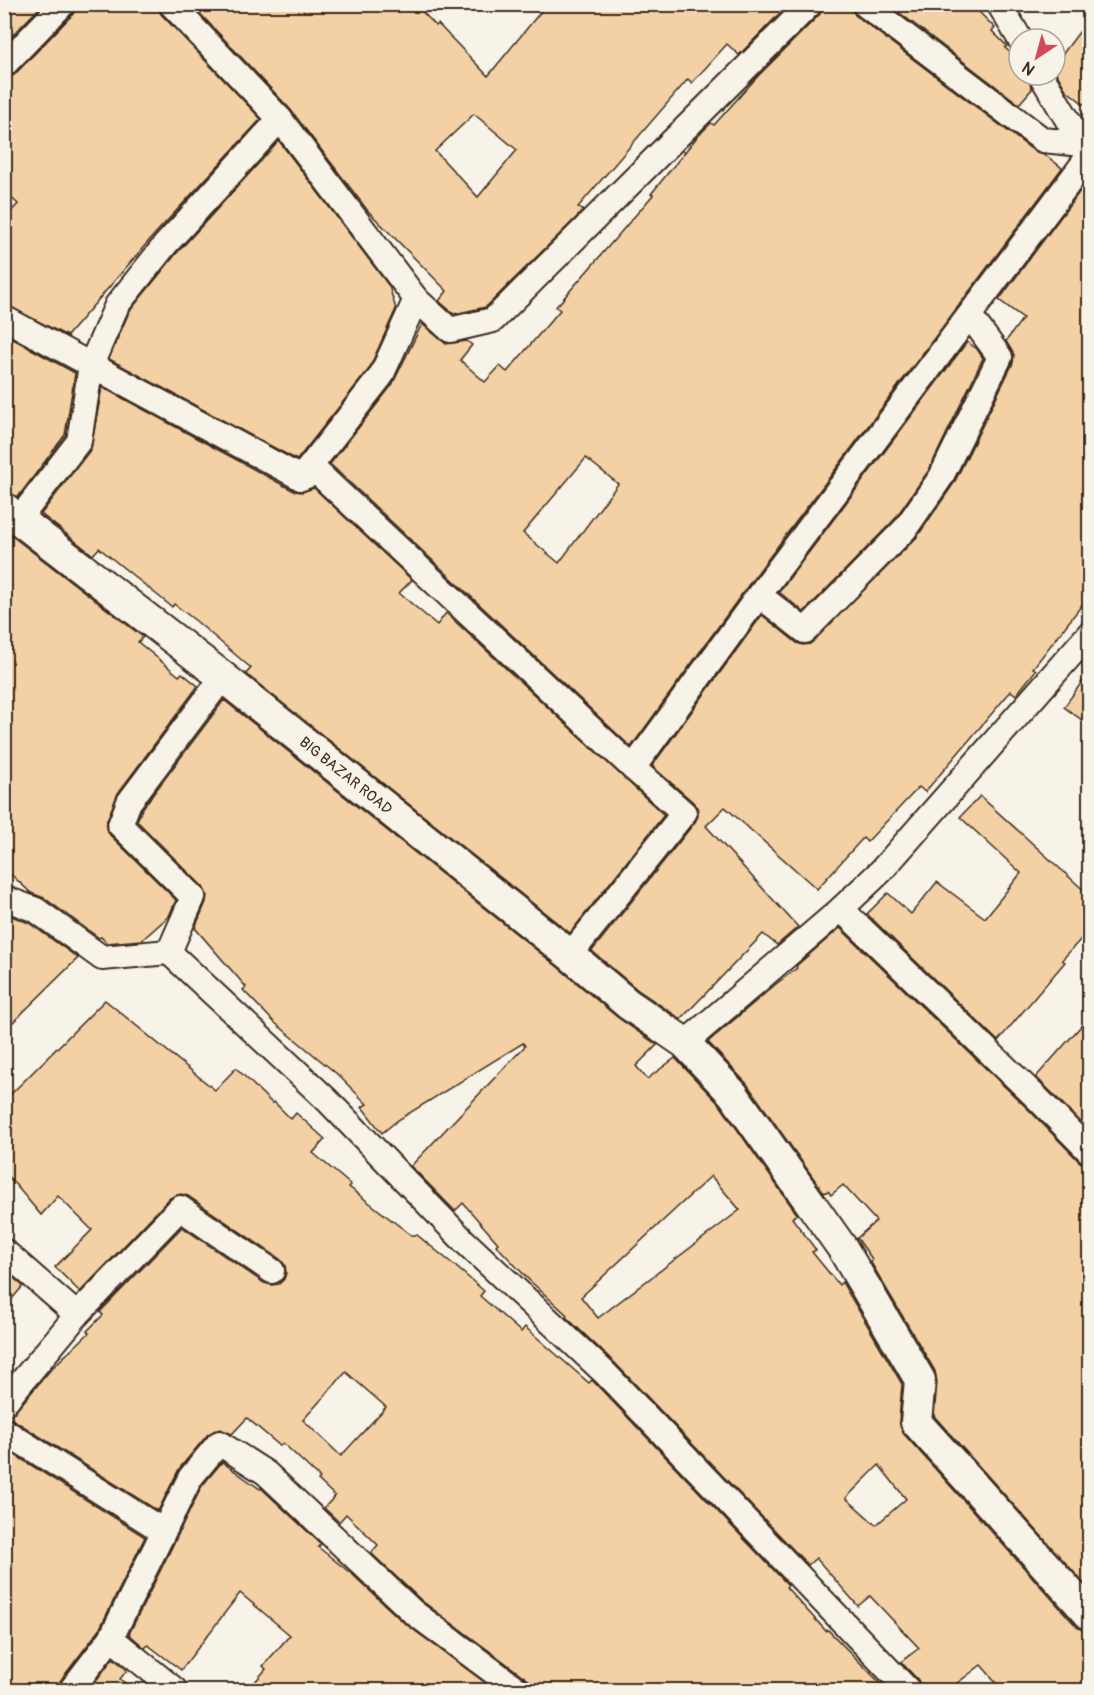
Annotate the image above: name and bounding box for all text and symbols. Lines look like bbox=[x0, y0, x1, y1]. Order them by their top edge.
north arrow bbox=[1007, 27, 1067, 87]
text: N bbox=[1018, 57, 1039, 80]
street label: BIG BAZAR ROAD bbox=[295, 733, 396, 819]

